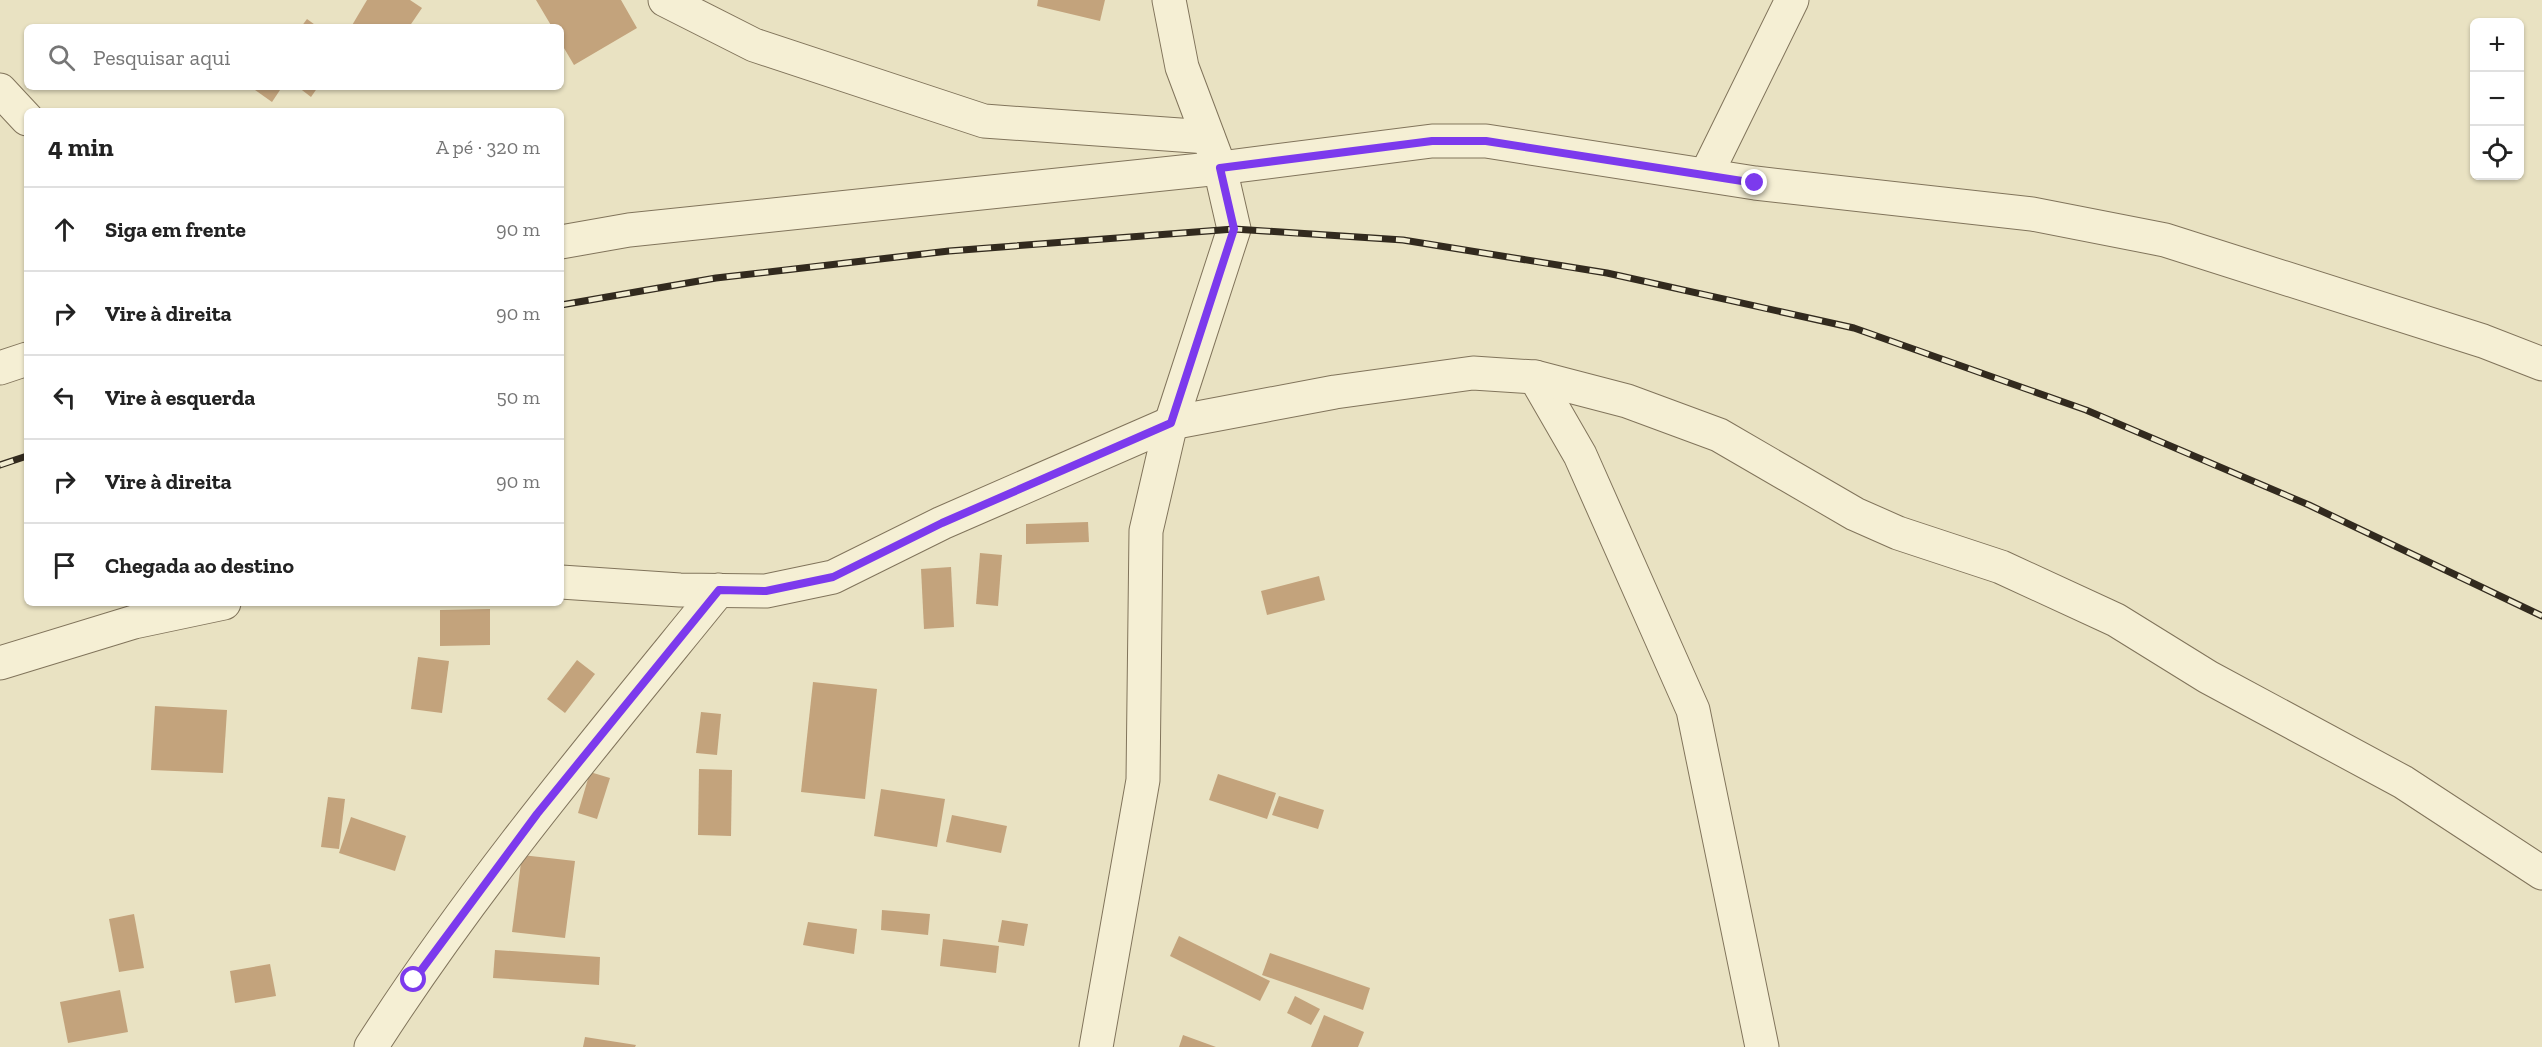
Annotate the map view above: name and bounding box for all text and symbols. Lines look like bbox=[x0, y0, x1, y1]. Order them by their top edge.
map controls bbox=[2470, 18, 2524, 180]
button: + bbox=[2470, 18, 2524, 72]
search box bbox=[24, 24, 564, 90]
icon: search bbox=[45, 41, 78, 74]
text: Pesquisar aqui bbox=[93, 44, 230, 71]
button: − bbox=[2470, 72, 2524, 126]
button: locate bbox=[2470, 126, 2524, 180]
text: 4 min bbox=[48, 131, 114, 163]
text: A pé · 320 m bbox=[436, 135, 540, 159]
route end bbox=[1741, 169, 1767, 195]
icon: ahead bbox=[48, 213, 81, 246]
text: Siga em frente bbox=[105, 216, 246, 243]
text: 90 m bbox=[496, 217, 540, 241]
icon: right bbox=[48, 297, 81, 330]
text: Vire à direita bbox=[105, 300, 232, 327]
text: 90 m bbox=[496, 301, 540, 325]
icon: left bbox=[48, 381, 81, 414]
text: Vire à esquerda bbox=[105, 384, 255, 411]
text: 50 m bbox=[496, 385, 540, 409]
icon: right bbox=[48, 465, 81, 498]
text: Vire à direita bbox=[105, 468, 232, 495]
text: 90 m bbox=[496, 469, 540, 493]
icon: arrive bbox=[48, 549, 81, 582]
text: Chegada ao destino bbox=[105, 552, 294, 579]
route start bbox=[400, 966, 426, 992]

